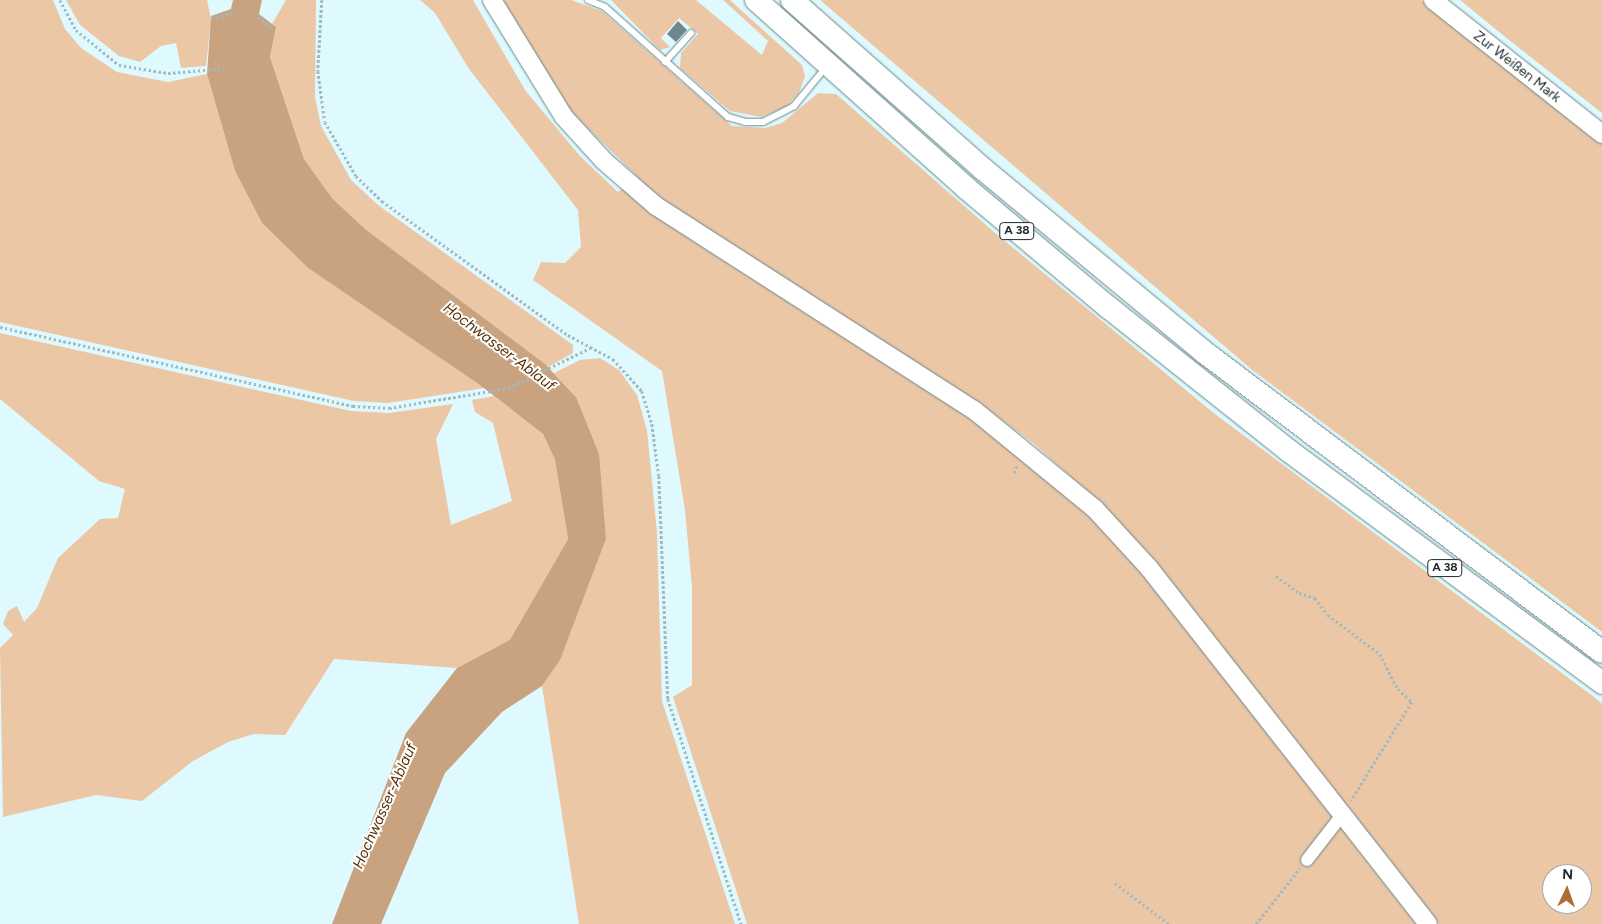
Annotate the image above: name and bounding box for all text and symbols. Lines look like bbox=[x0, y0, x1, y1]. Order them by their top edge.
street label: Zur Weißen Mark bbox=[1470, 28, 1564, 106]
road number: A 38 bbox=[998, 222, 1036, 240]
water label: Hochwasser-Ablauf bbox=[439, 299, 559, 395]
road number: A 38 bbox=[1426, 558, 1464, 578]
water label: Hochwasser-Ablauf bbox=[349, 740, 421, 872]
north arrow bbox=[1542, 864, 1592, 914]
text: N bbox=[1562, 866, 1574, 883]

